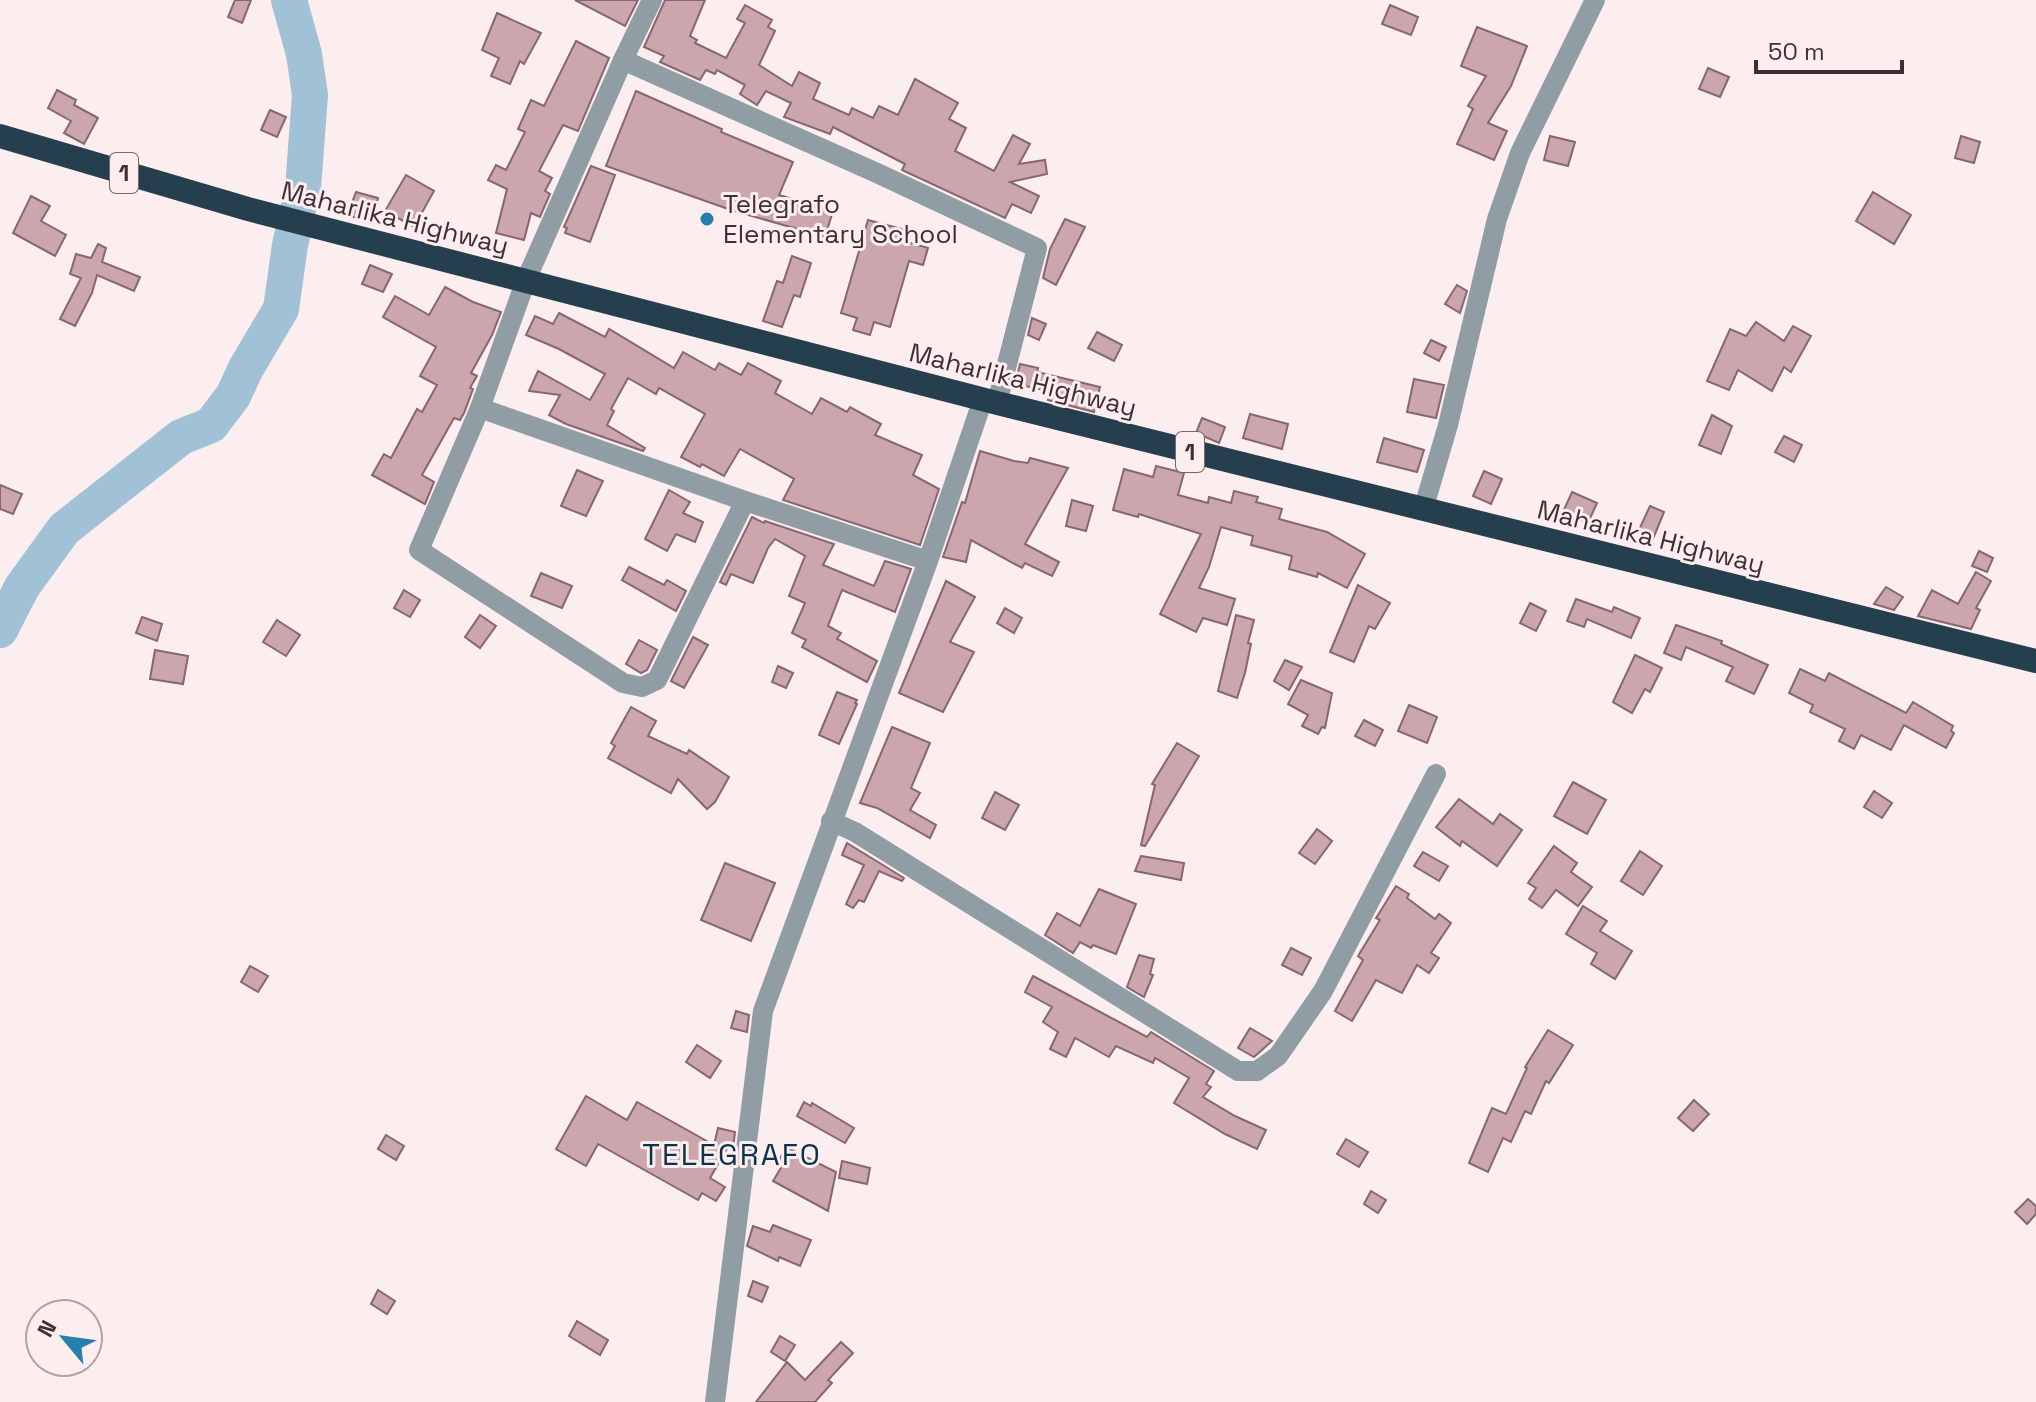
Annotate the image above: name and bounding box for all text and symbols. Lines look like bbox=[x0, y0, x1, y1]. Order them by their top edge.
scale bar bbox=[1756, 24, 1902, 74]
text: 50 m bbox=[1768, 36, 1825, 67]
road number: 1 bbox=[110, 153, 138, 193]
street label: Maharlika Highway bbox=[278, 173, 512, 263]
place label: Telegrafo Elementary School bbox=[723, 187, 958, 251]
marker: Telegrafo Elementary School bbox=[698, 210, 716, 228]
street label: Maharlika Highway bbox=[906, 335, 1140, 425]
road number: 1 bbox=[1176, 432, 1204, 472]
street label: Maharlika Highway bbox=[1534, 492, 1768, 582]
district label: TELEGRAFO bbox=[642, 1135, 822, 1174]
north arrow bbox=[24, 1298, 104, 1378]
text: N bbox=[31, 1315, 62, 1342]

